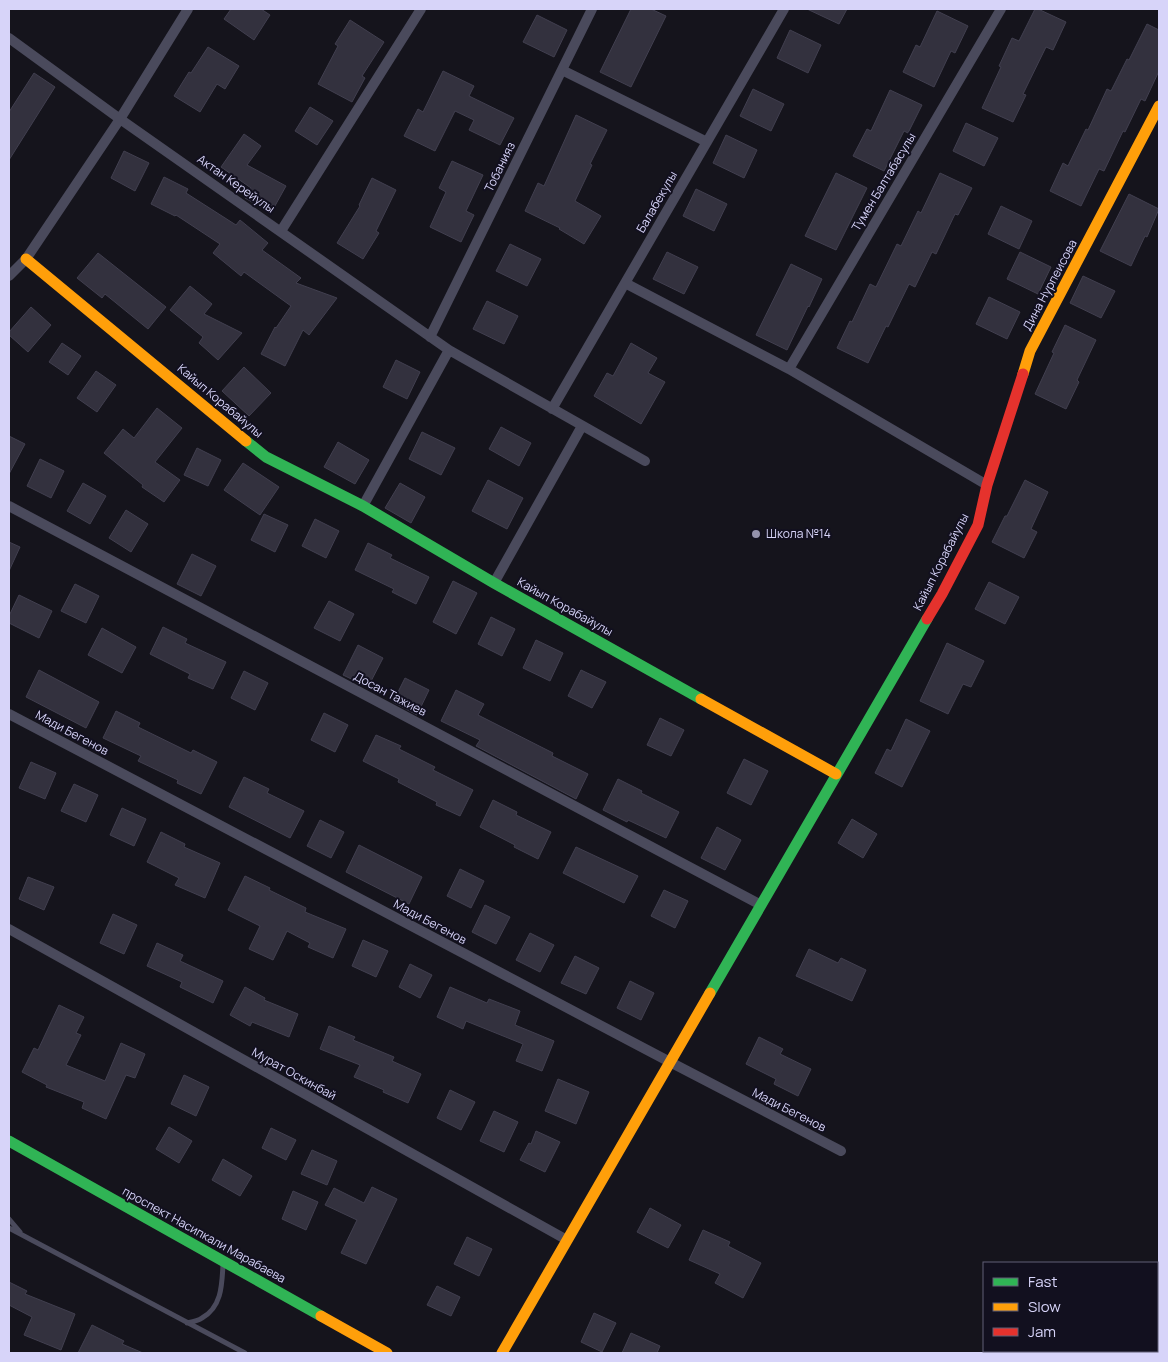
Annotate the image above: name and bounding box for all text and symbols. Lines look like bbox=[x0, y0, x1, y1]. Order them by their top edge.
street label: Тумен Балтабасулы bbox=[847, 129, 920, 234]
street label: Тобанияз bbox=[480, 139, 519, 195]
street label: Актан Керейулы bbox=[194, 150, 279, 217]
street label: Балабекулы bbox=[632, 168, 681, 236]
street label: Дина Нурпеисова bbox=[1018, 236, 1081, 333]
street label: Кайып Корабайулы bbox=[174, 360, 267, 441]
street label: Кайып Корабайулы bbox=[909, 510, 972, 613]
place label: Школа №14 bbox=[766, 525, 831, 542]
marker: Школа №14 bbox=[750, 528, 762, 540]
street label: Кайып Корабайулы bbox=[514, 573, 616, 640]
street label: Досан Тажиев bbox=[351, 667, 430, 720]
street label: Мади Бегенов bbox=[33, 706, 112, 759]
street label: Мади Бегенов bbox=[391, 895, 470, 948]
street label: Мурат Оскинбай bbox=[249, 1043, 340, 1104]
street label: Мади Бегенов bbox=[749, 1084, 830, 1136]
street label: проспект Насипкали Марабаева bbox=[120, 1182, 289, 1287]
legend bbox=[983, 1262, 1158, 1352]
text: Fast bbox=[1028, 1271, 1057, 1292]
text: Slow bbox=[1028, 1296, 1061, 1317]
text: Jam bbox=[1028, 1321, 1056, 1342]

